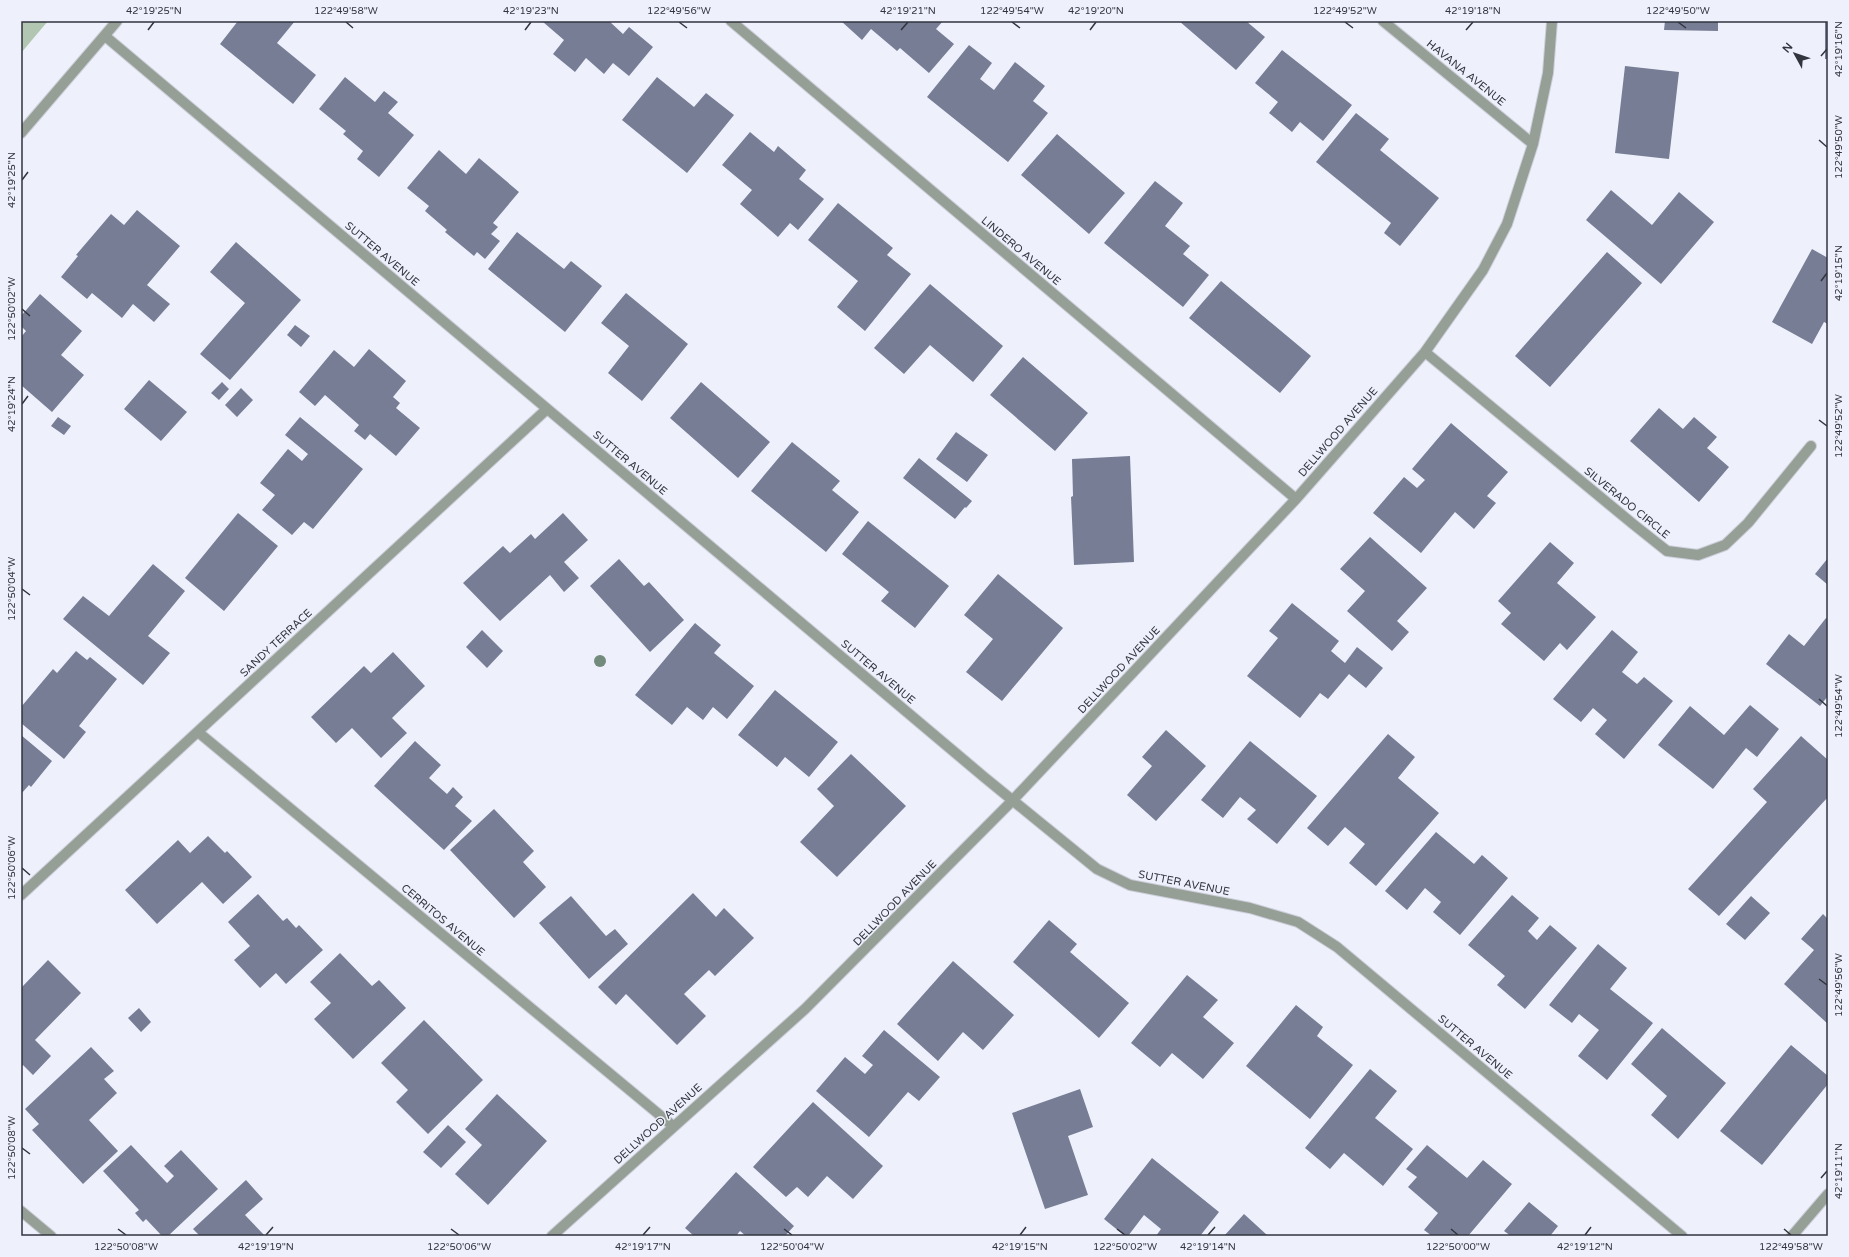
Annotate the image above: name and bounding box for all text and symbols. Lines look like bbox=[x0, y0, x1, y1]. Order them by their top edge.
text: 42°19'25"N bbox=[126, 5, 182, 17]
text: 122°49'58"W bbox=[314, 5, 378, 17]
text: 42°19'23"N bbox=[503, 5, 559, 17]
text: 122°49'56"W bbox=[647, 5, 711, 17]
text: 42°19'21"N bbox=[880, 5, 936, 17]
text: 122°49'54"W bbox=[980, 5, 1044, 17]
text: 42°19'20"N bbox=[1068, 5, 1124, 17]
text: 122°49'52"W bbox=[1313, 5, 1377, 17]
text: 42°19'18"N bbox=[1445, 5, 1501, 17]
text: 122°49'50"W bbox=[1646, 5, 1710, 17]
text: 42°19'16"N bbox=[1833, 21, 1845, 77]
north arrow bbox=[1775, 34, 1815, 74]
street label: HAVANA AVENUE bbox=[1424, 37, 1508, 109]
text: N bbox=[1780, 40, 1796, 55]
text: 122°49'50"W bbox=[1833, 115, 1845, 179]
text: 42°19'25"N bbox=[6, 152, 18, 208]
street label: LINDERO AVENUE bbox=[979, 214, 1063, 288]
street label: SUTTER AVENUE bbox=[342, 219, 422, 289]
text: 42°19'15"N bbox=[1833, 245, 1845, 301]
text: 122°50'02"W bbox=[6, 277, 18, 341]
text: 42°19'24"N bbox=[6, 376, 18, 432]
street label: DELLWOOD AVENUE bbox=[1296, 385, 1380, 479]
text: 122°49'52"W bbox=[1833, 394, 1845, 458]
street label: SUTTER AVENUE bbox=[590, 428, 670, 498]
street label: SILVERADO CIRCLE bbox=[1582, 465, 1672, 541]
text: 122°50'04"W bbox=[6, 557, 18, 621]
street label: SANDY TERRACE bbox=[237, 606, 315, 680]
street label: DELLWOOD AVENUE bbox=[1075, 624, 1163, 716]
street label: SUTTER AVENUE bbox=[838, 637, 918, 707]
text: 122°49'54"W bbox=[1833, 674, 1845, 738]
text: 122°50'06"W bbox=[6, 836, 18, 900]
street label: DELLWOOD AVENUE bbox=[851, 857, 939, 949]
street label: SUTTER AVENUE bbox=[1137, 868, 1231, 898]
street label: CERRITOS AVENUE bbox=[399, 881, 487, 959]
text: 122°49'56"W bbox=[1833, 953, 1845, 1017]
street label: SUTTER AVENUE bbox=[1435, 1012, 1515, 1082]
street label: DELLWOOD AVENUE bbox=[611, 1081, 705, 1167]
text: 122°50'08"W bbox=[6, 1116, 18, 1180]
text: 42°19'11"N bbox=[1833, 1143, 1845, 1199]
text: 122°50'08"W bbox=[94, 1241, 158, 1253]
text: 42°19'19"N bbox=[238, 1241, 294, 1253]
text: 122°50'06"W bbox=[427, 1241, 491, 1253]
text: 42°19'17"N bbox=[615, 1241, 671, 1253]
text: 122°50'04"W bbox=[760, 1241, 824, 1253]
text: 42°19'15"N bbox=[992, 1241, 1048, 1253]
text: 122°50'02"W bbox=[1093, 1241, 1157, 1253]
text: 42°19'14"N bbox=[1180, 1241, 1236, 1253]
text: 122°50'00"W bbox=[1426, 1241, 1490, 1253]
text: 42°19'12"N bbox=[1557, 1241, 1613, 1253]
text: 122°49'58"W bbox=[1759, 1241, 1823, 1253]

